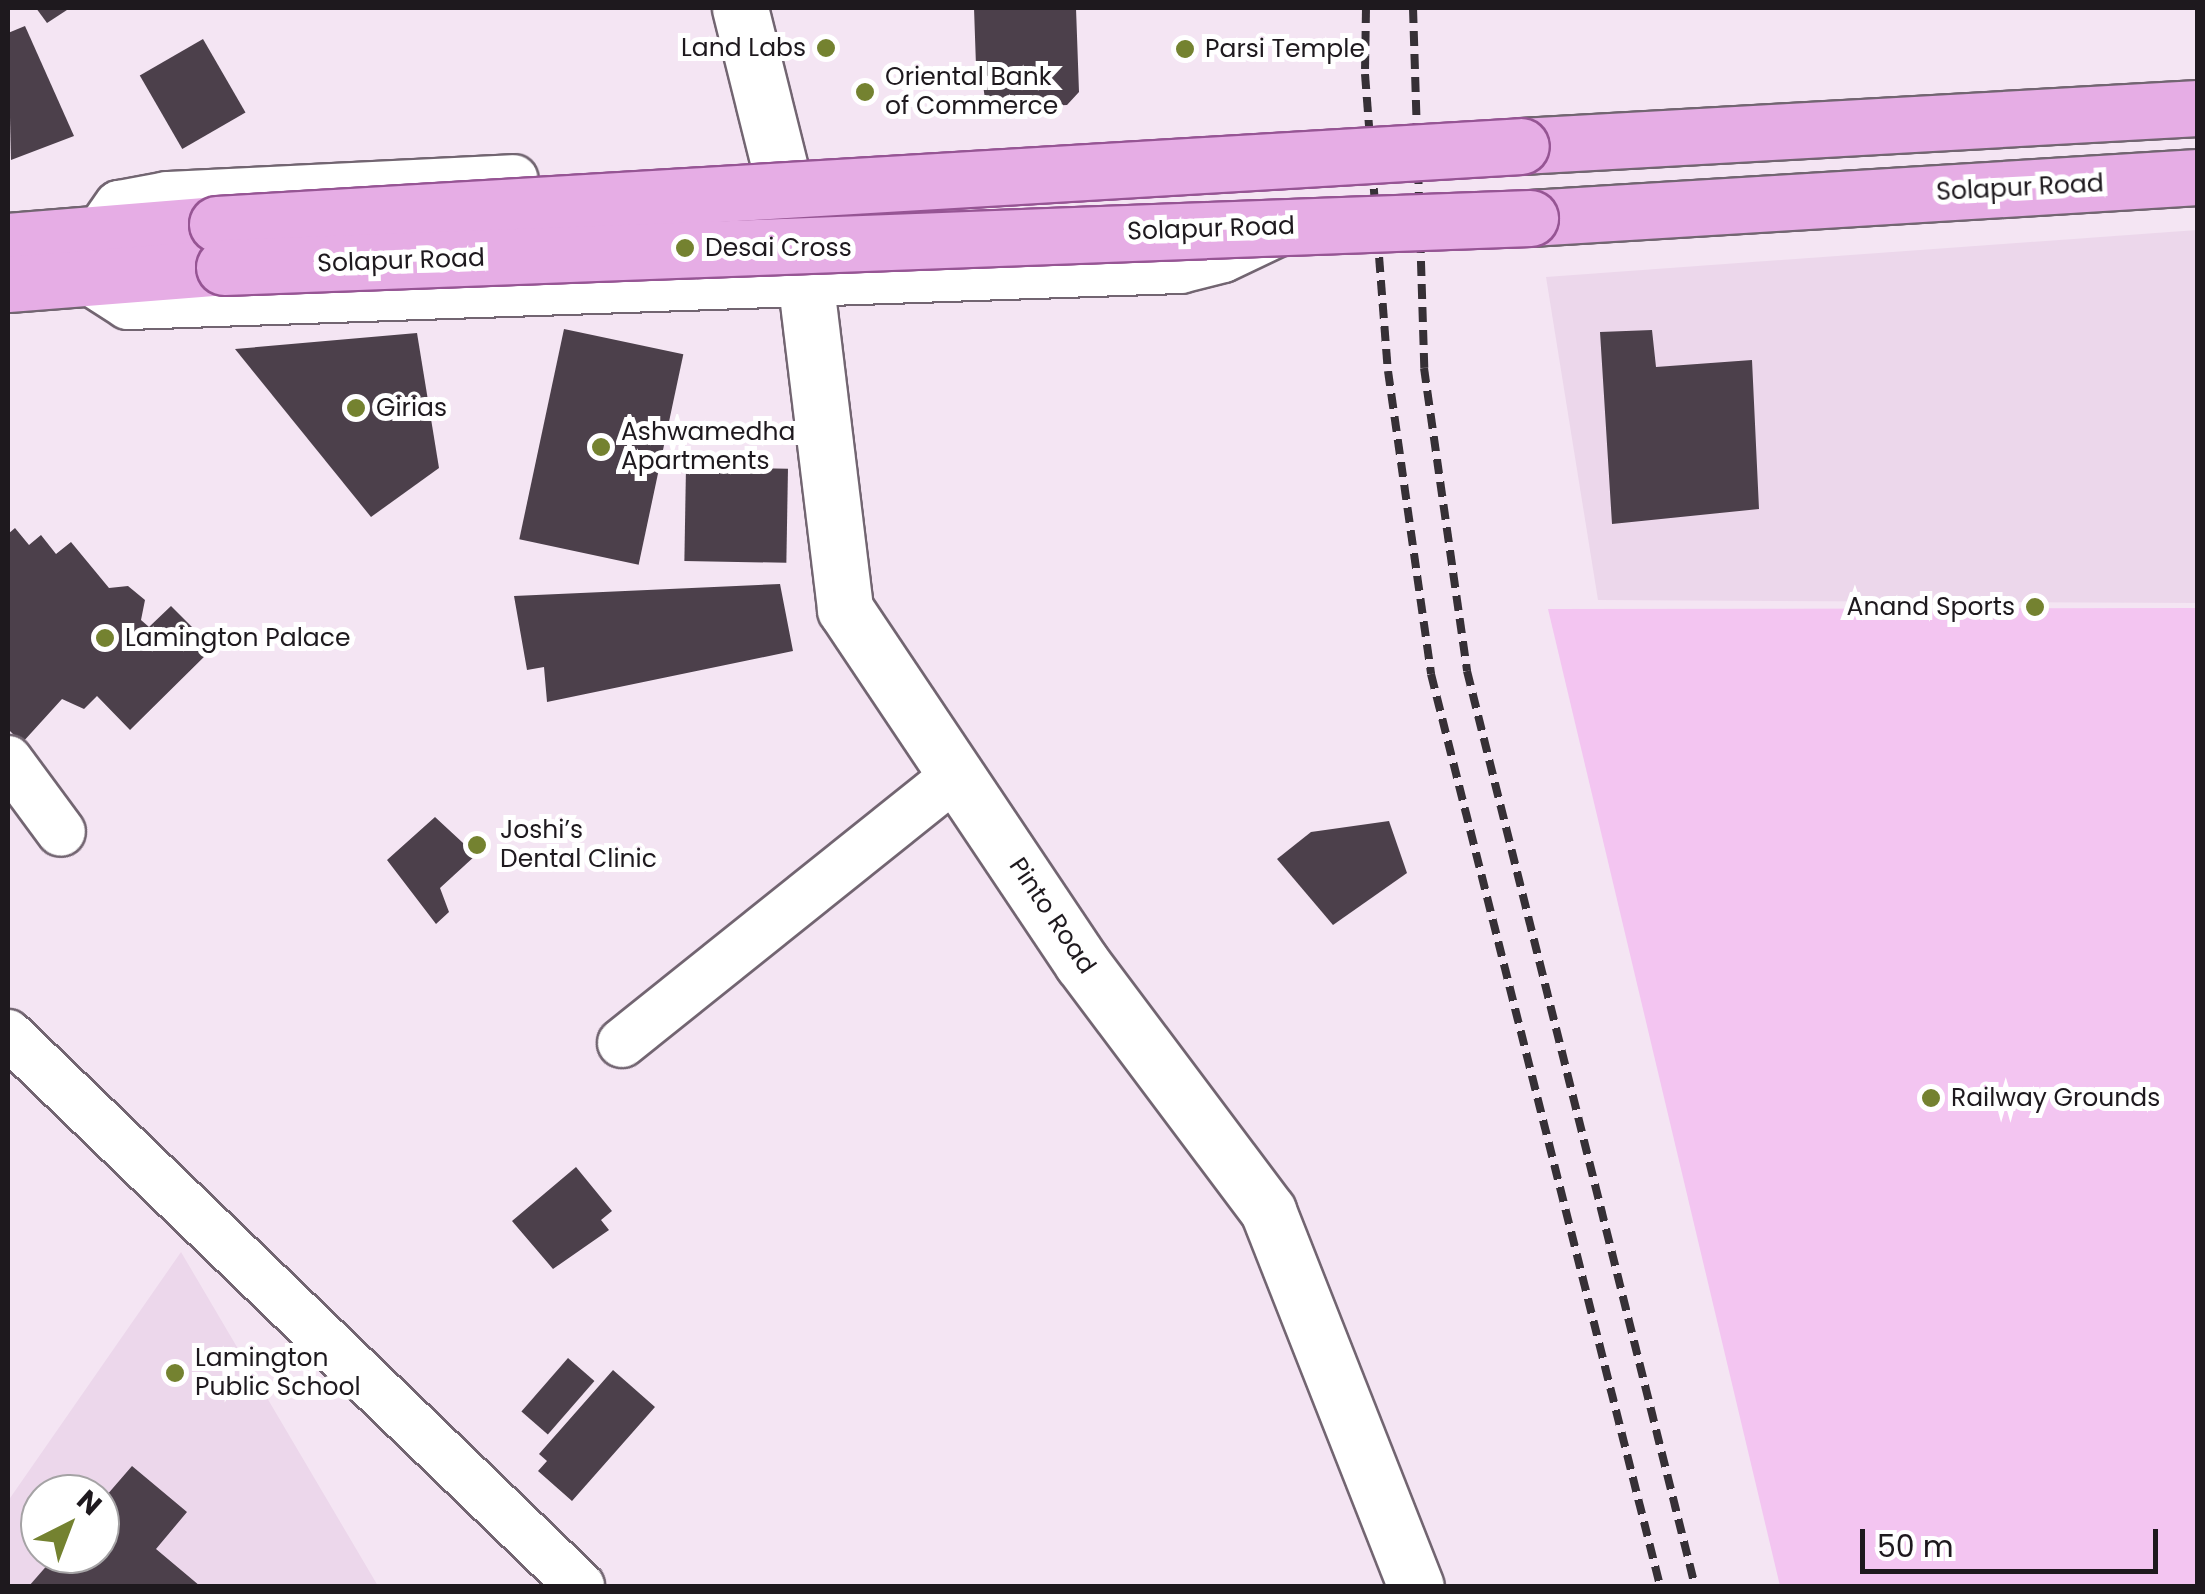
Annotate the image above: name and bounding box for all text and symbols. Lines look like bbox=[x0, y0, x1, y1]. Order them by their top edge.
place label: Land Labs bbox=[681, 33, 806, 63]
place label: Parsi Temple bbox=[1205, 34, 1365, 64]
marker: Land Labs bbox=[815, 37, 837, 59]
marker: Parsi Temple bbox=[1174, 38, 1196, 60]
place label: Oriental Bank of Commerce bbox=[885, 63, 1058, 122]
marker: Oriental Bank of Commerce bbox=[854, 81, 876, 103]
street label: Solapur Road bbox=[1936, 169, 2104, 207]
street label: Solapur Road bbox=[1127, 211, 1295, 247]
place label: Desai Cross bbox=[705, 233, 852, 263]
marker: Desai Cross bbox=[674, 237, 696, 259]
street label: Solapur Road bbox=[317, 243, 485, 279]
place label: Girias bbox=[376, 393, 447, 423]
marker: Girias bbox=[345, 397, 367, 419]
place label: Ashwamedha Apartments bbox=[621, 418, 795, 477]
marker: Ashwamedha Apartments bbox=[590, 436, 612, 458]
place label: Anand Sports bbox=[1847, 592, 2015, 622]
marker: Anand Sports bbox=[2024, 596, 2046, 618]
place label: Lamington Palace bbox=[125, 623, 350, 653]
marker: Lamington Palace bbox=[94, 627, 116, 649]
place label: Joshi’s Dental Clinic bbox=[500, 816, 657, 875]
marker: Joshi’s Dental Clinic bbox=[464, 832, 490, 858]
street label: Pinto Road bbox=[1002, 852, 1102, 980]
place label: Railway Grounds bbox=[1951, 1083, 2160, 1113]
marker: Railway Grounds bbox=[1920, 1087, 1942, 1109]
place label: Lamington Public School bbox=[195, 1344, 361, 1403]
marker: Lamington Public School bbox=[164, 1362, 186, 1384]
north arrow bbox=[20, 1474, 120, 1574]
text: N bbox=[68, 1481, 110, 1524]
scale bar bbox=[1865, 1509, 2162, 1571]
text: 50 m bbox=[1877, 1525, 1954, 1568]

